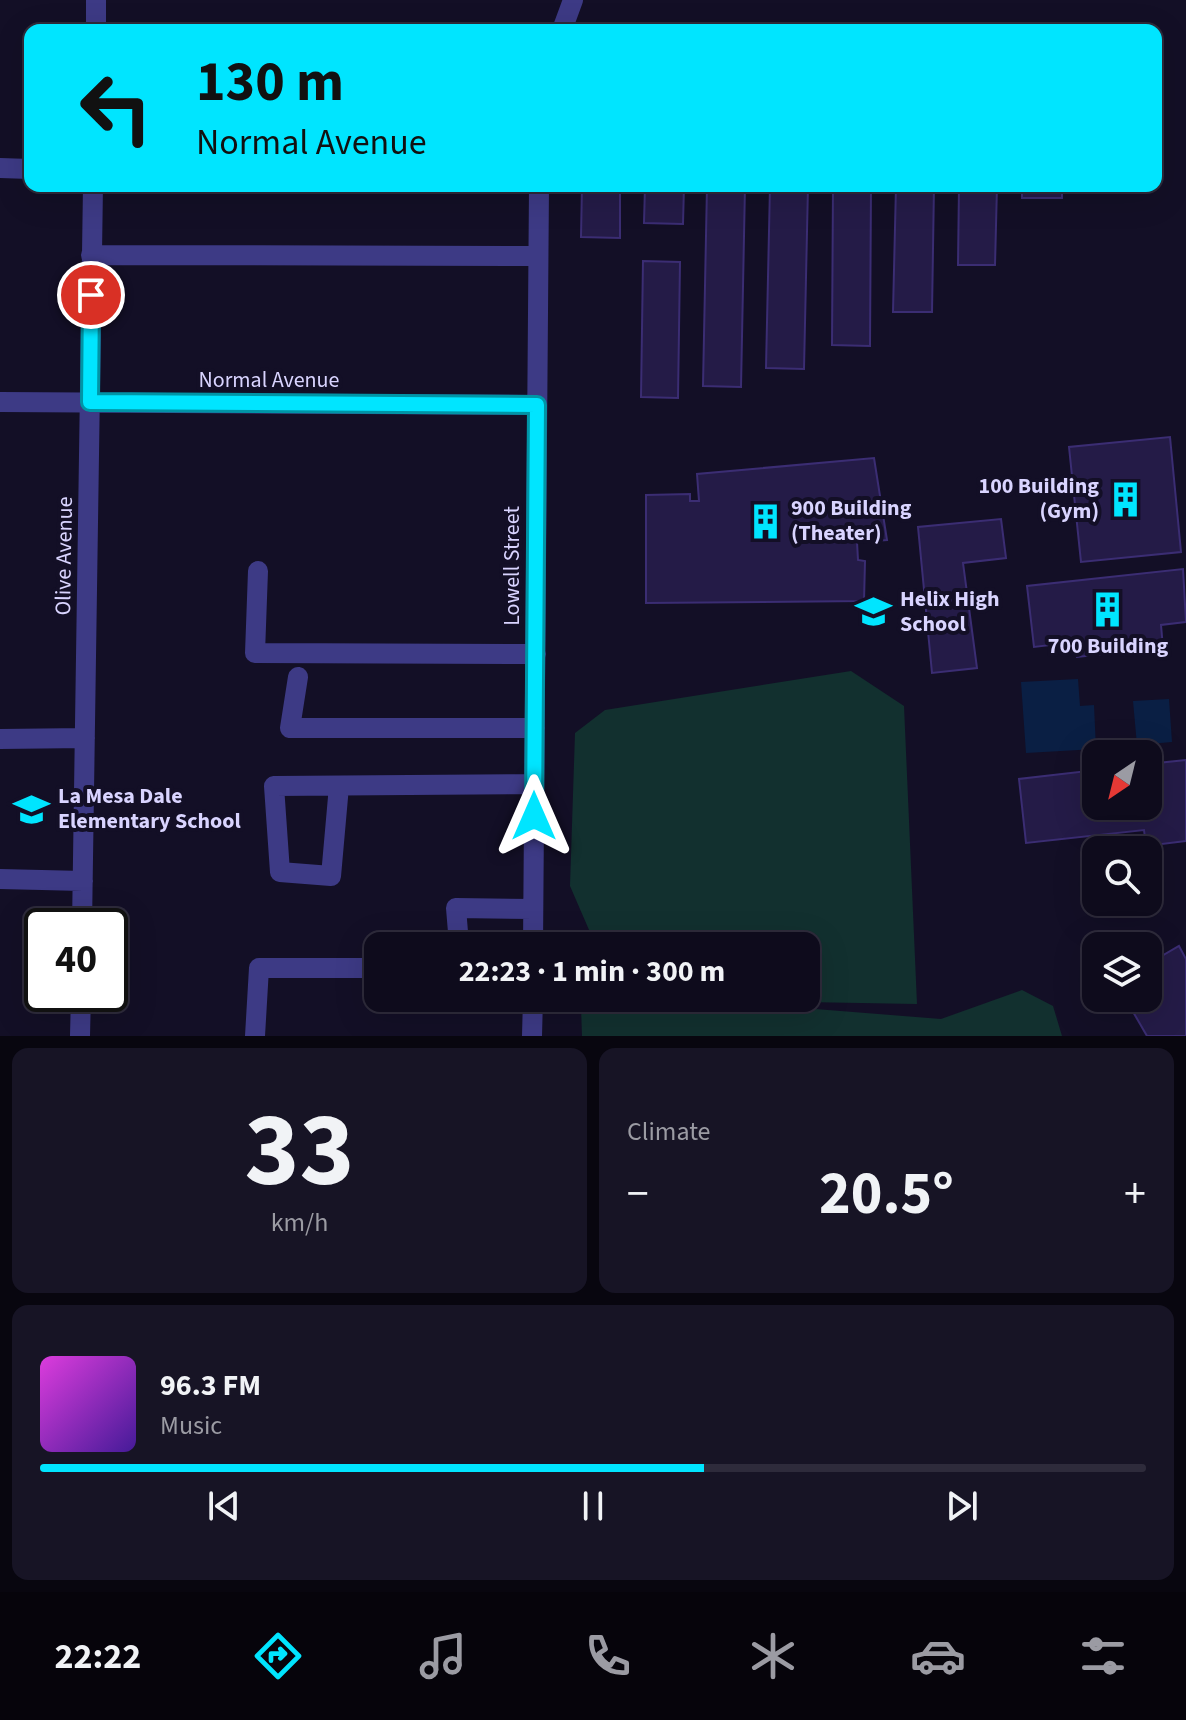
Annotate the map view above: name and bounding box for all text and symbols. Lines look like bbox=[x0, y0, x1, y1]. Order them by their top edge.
text: 130 m bbox=[196, 43, 344, 122]
icon: left bbox=[64, 56, 168, 160]
text: Normal Avenue bbox=[196, 117, 427, 168]
pin bbox=[57, 261, 125, 329]
icon: arrive bbox=[69, 273, 113, 317]
street label: Normal Avenue bbox=[199, 364, 340, 396]
place label: 100 Building (Gym) bbox=[979, 470, 1099, 527]
building icon: 100 Building (Gym) bbox=[1106, 480, 1144, 518]
place label: 900 Building (Theater) bbox=[791, 492, 912, 549]
street label: Olive Avenue bbox=[47, 496, 81, 616]
building icon: 900 Building (Theater) bbox=[746, 502, 784, 540]
street label: Lowell Street bbox=[496, 506, 528, 626]
place label: Helix High School bbox=[900, 583, 1000, 640]
building icon: 700 Building bbox=[1089, 591, 1127, 629]
school or university icon: Helix High School bbox=[855, 593, 893, 631]
place label: 700 Building bbox=[1048, 630, 1168, 662]
north arrow bbox=[1082, 740, 1162, 820]
map controls bbox=[1082, 740, 1162, 1012]
position arrow bbox=[492, 774, 576, 858]
place label: La Mesa Dale Elementary School bbox=[58, 780, 241, 837]
school or university icon: La Mesa Dale Elementary School bbox=[13, 790, 51, 828]
button: search bbox=[1082, 836, 1162, 916]
speed limit sign: 40 bbox=[24, 908, 128, 1012]
button: layers bbox=[1082, 932, 1162, 1012]
text: 22:23 · 1 min · 300 m bbox=[459, 950, 725, 993]
text: 33 bbox=[245, 1078, 354, 1226]
text: Climate bbox=[627, 1113, 711, 1150]
text: 20.5° bbox=[819, 1152, 954, 1237]
text: − bbox=[627, 1163, 649, 1226]
text: + bbox=[1124, 1163, 1146, 1226]
text: km/h bbox=[271, 1204, 328, 1241]
text: 96.3 FM bbox=[160, 1364, 261, 1407]
text: Music bbox=[160, 1407, 222, 1444]
icon: previous bbox=[202, 1484, 246, 1528]
icon: pause bbox=[571, 1484, 615, 1528]
icon: next bbox=[940, 1484, 984, 1528]
icon: directions bbox=[250, 1628, 306, 1684]
icon: music bbox=[415, 1628, 471, 1684]
icon: phone bbox=[580, 1628, 636, 1684]
icon: climate bbox=[745, 1628, 801, 1684]
icon: car bbox=[910, 1628, 966, 1684]
icon: filters bbox=[1075, 1628, 1131, 1684]
text: 22:22 bbox=[55, 1631, 141, 1682]

